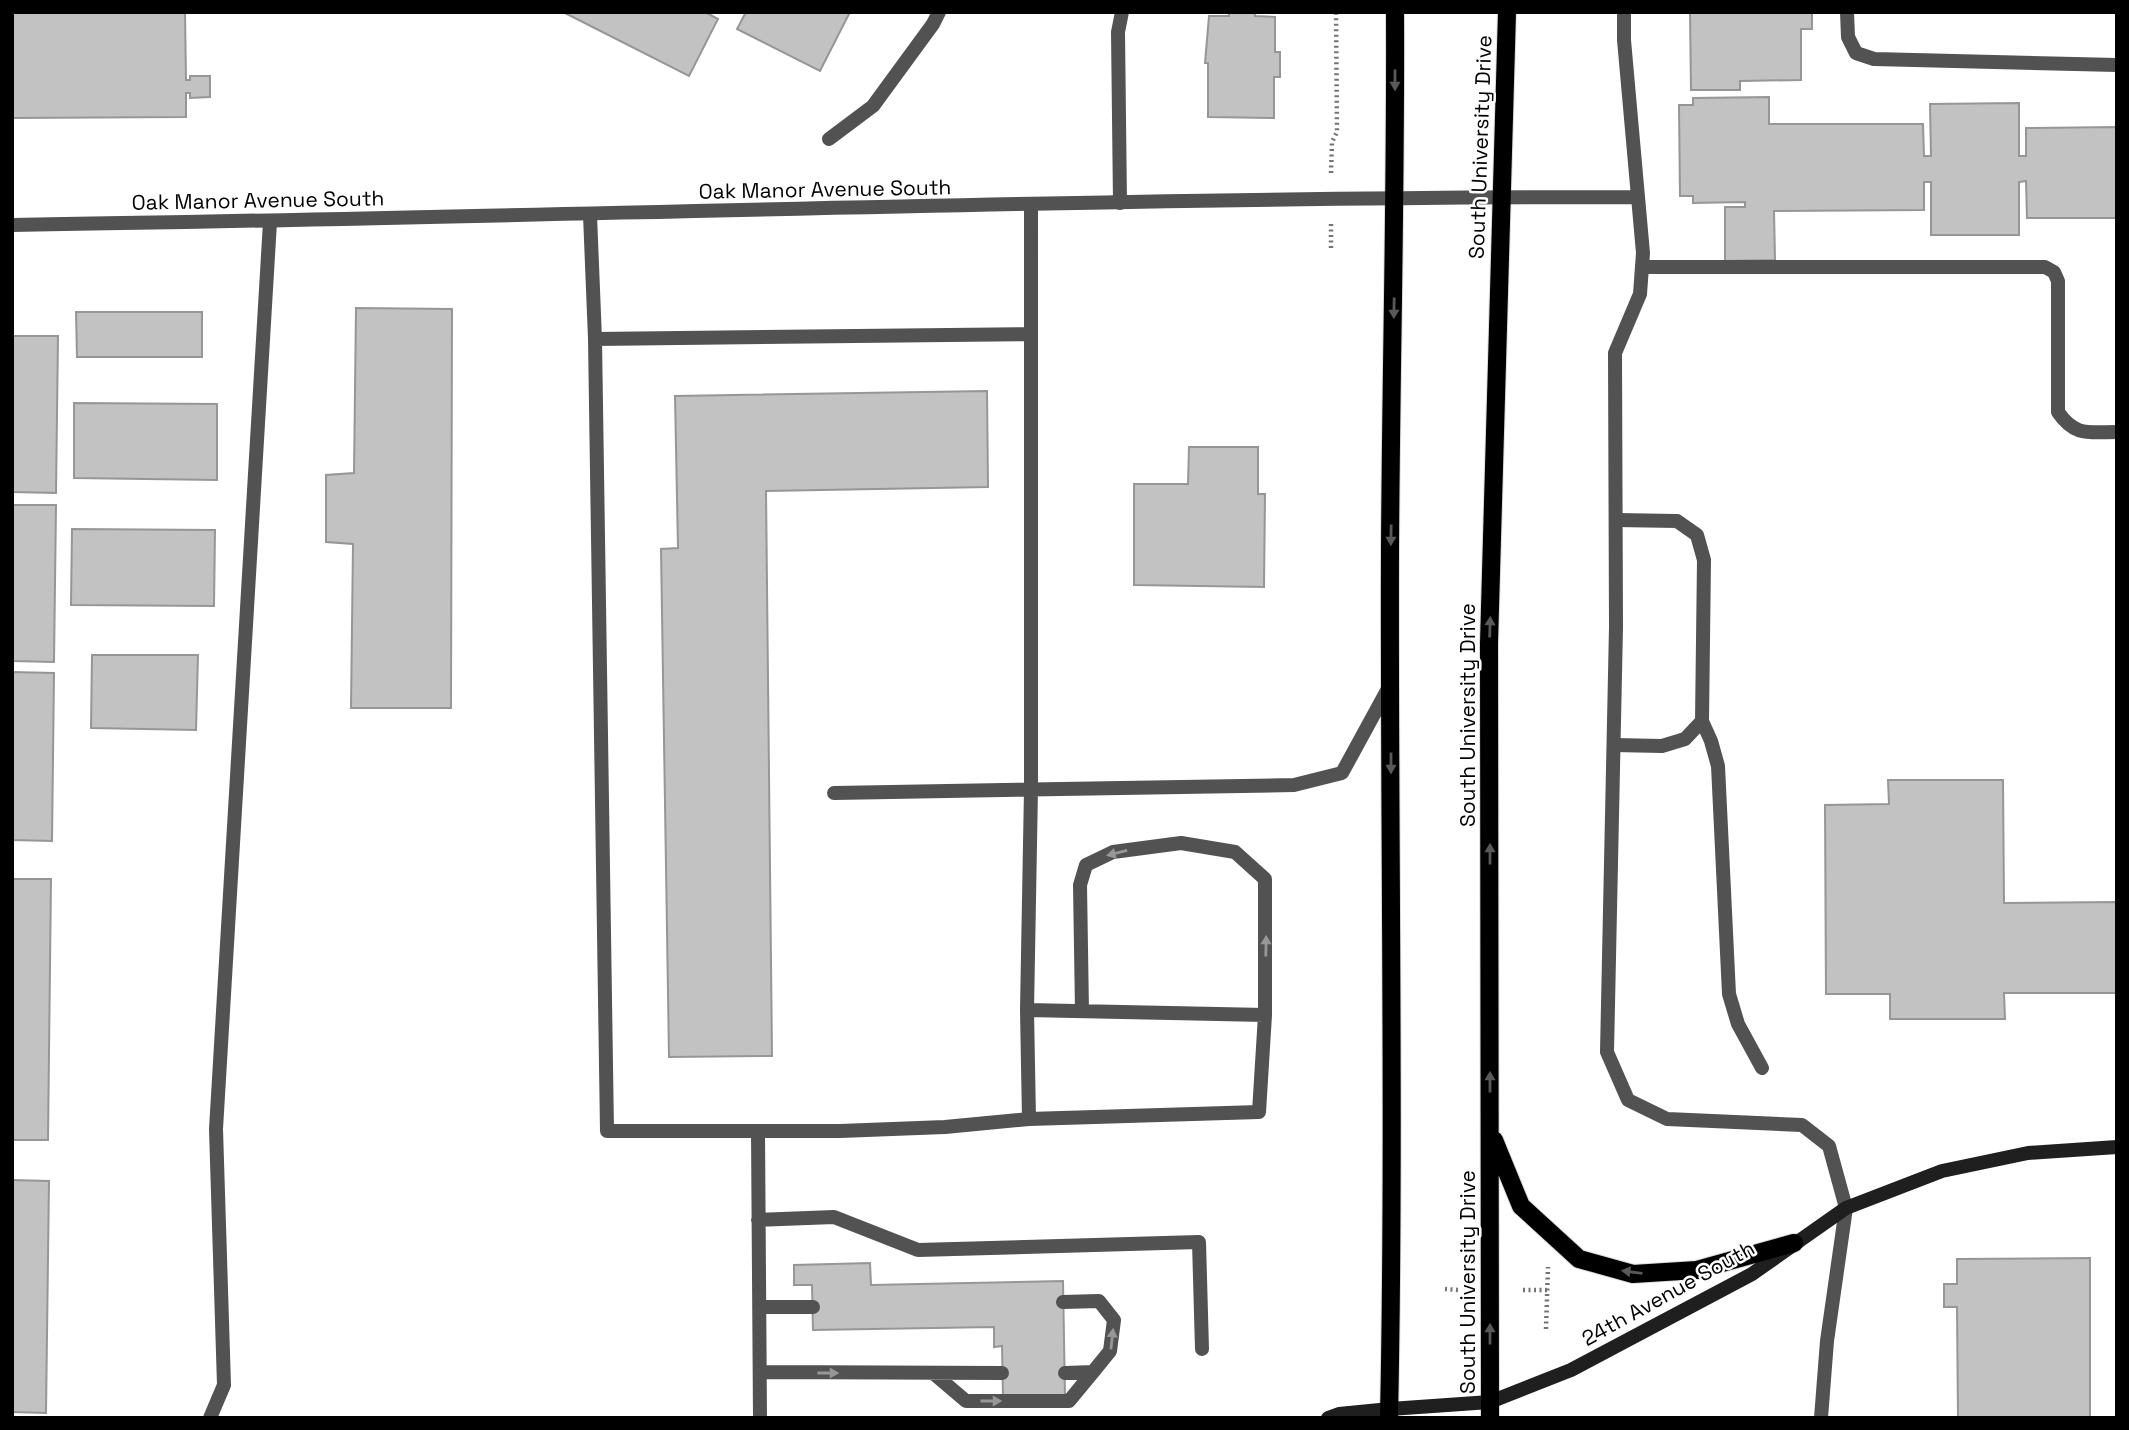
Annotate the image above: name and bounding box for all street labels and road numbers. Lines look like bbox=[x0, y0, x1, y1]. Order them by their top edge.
street label: South University Drive bbox=[1463, 35, 1497, 259]
street label: Oak Manor Avenue South bbox=[698, 173, 952, 205]
street label: Oak Manor Avenue South bbox=[131, 184, 385, 216]
street label: South University Drive bbox=[1454, 603, 1481, 827]
street label: South University Drive bbox=[1454, 1170, 1481, 1394]
street label: 24th Avenue South bbox=[1577, 1234, 1759, 1352]

